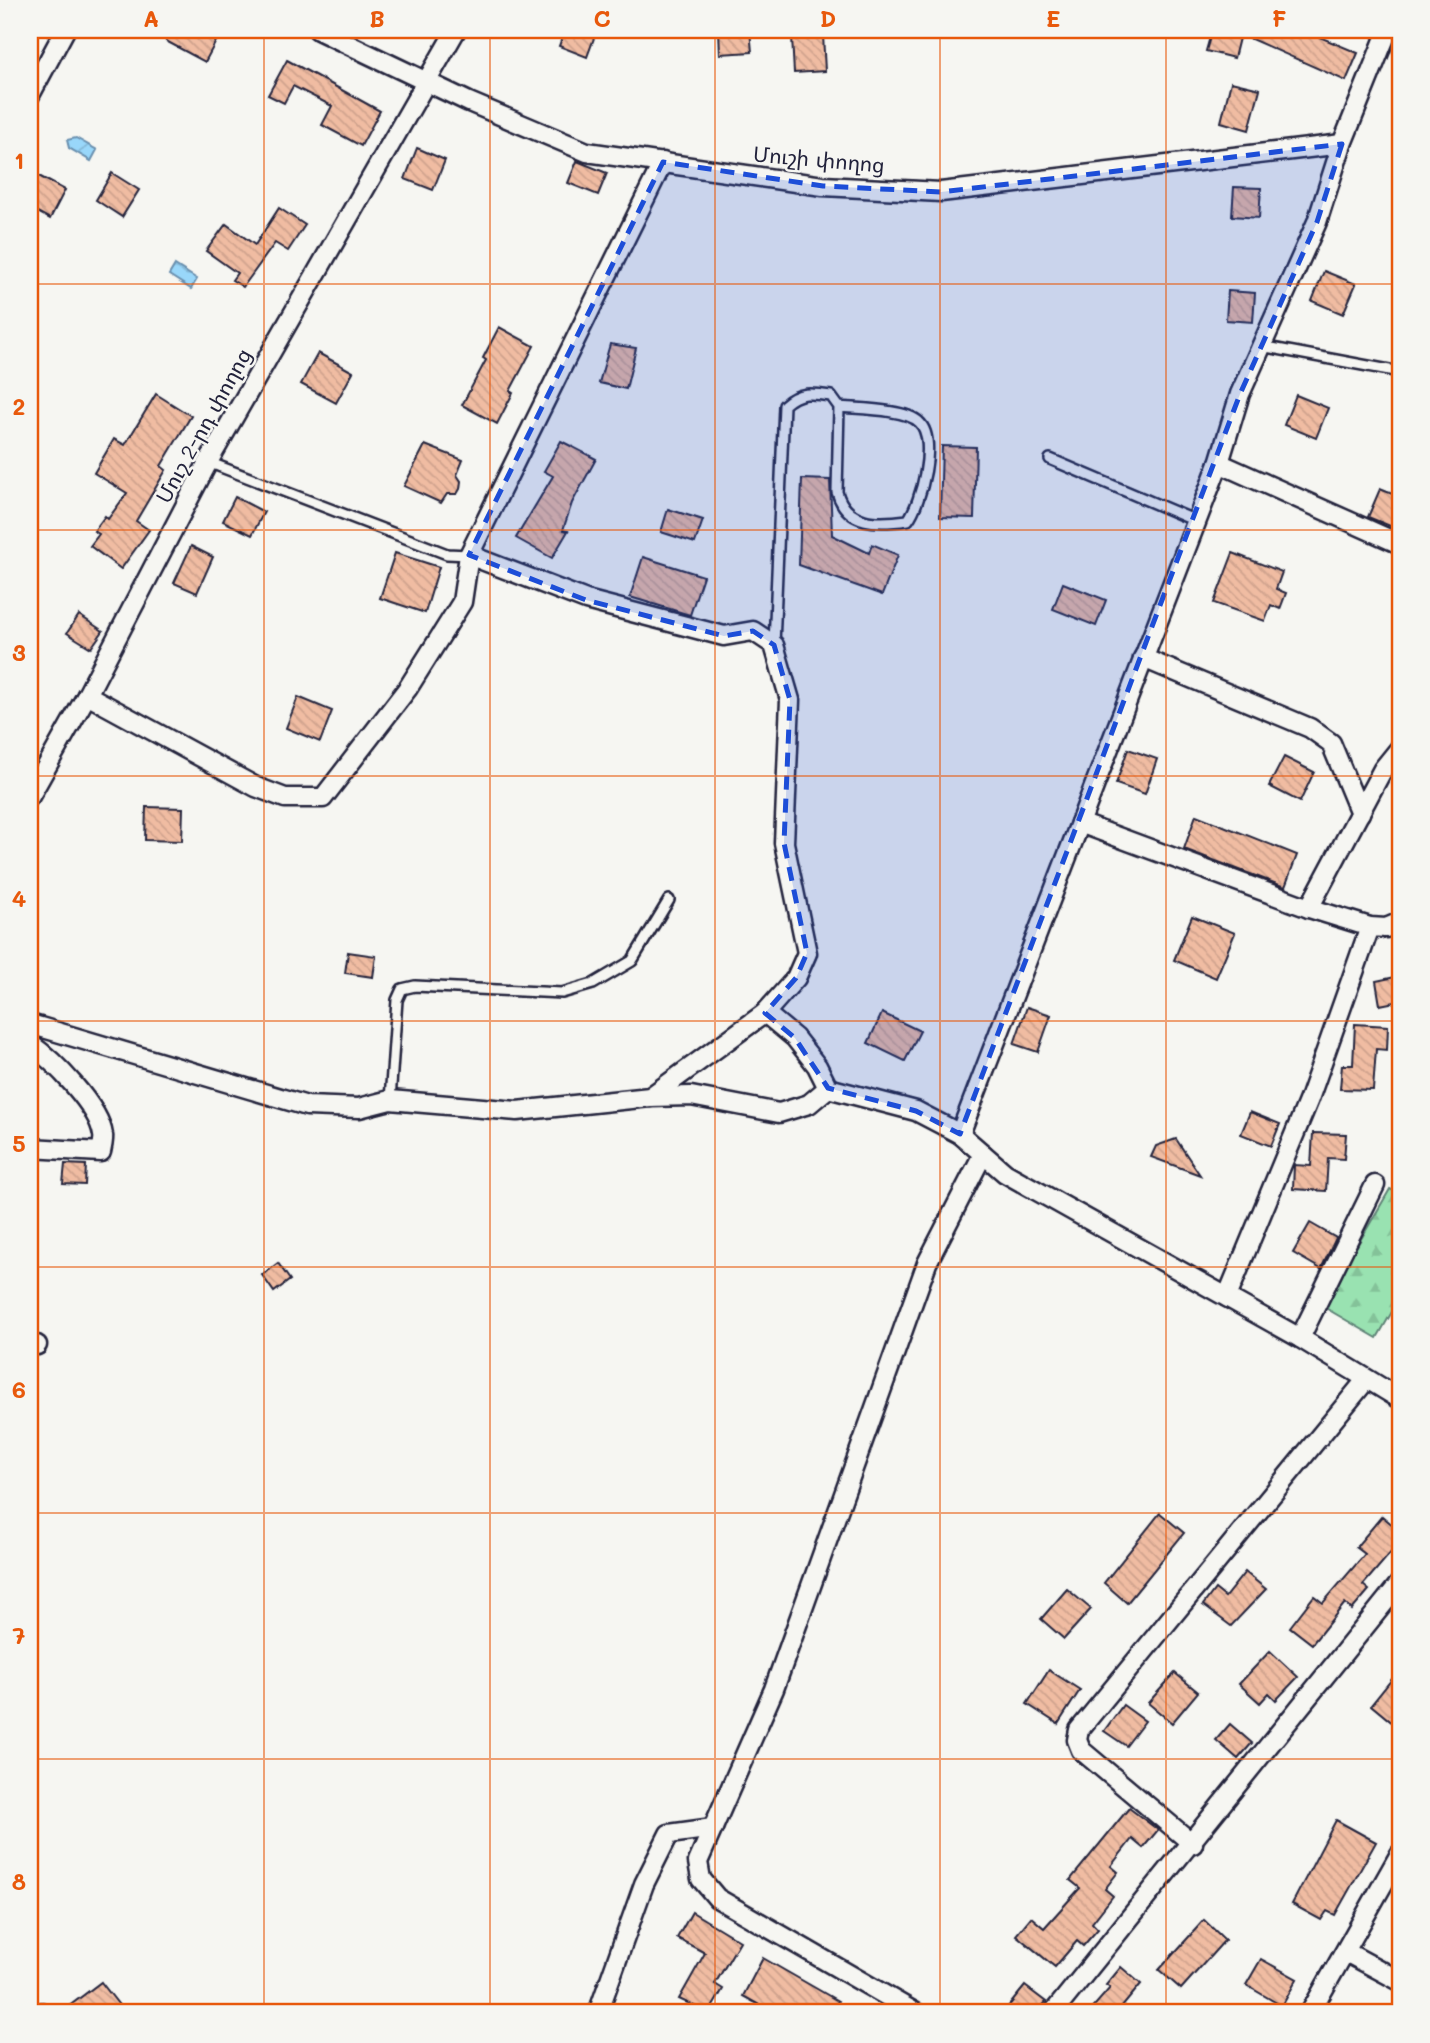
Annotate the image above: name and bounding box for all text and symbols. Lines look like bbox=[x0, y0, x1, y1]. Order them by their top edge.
text: A bbox=[143, 3, 159, 33]
text: B bbox=[369, 3, 385, 33]
text: C bbox=[593, 3, 611, 33]
text: D bbox=[820, 3, 836, 33]
text: E bbox=[1046, 3, 1060, 33]
text: F bbox=[1272, 3, 1286, 33]
street label: Մուշի փողոց bbox=[752, 139, 886, 178]
text: 1 bbox=[14, 145, 24, 175]
street label: Մուշ 2-րդ փողոց bbox=[149, 343, 256, 507]
text: 2 bbox=[13, 391, 25, 421]
text: 3 bbox=[12, 637, 26, 667]
text: 4 bbox=[12, 883, 26, 913]
text: 5 bbox=[12, 1128, 26, 1158]
text: 6 bbox=[12, 1374, 26, 1404]
text: 7 bbox=[13, 1620, 26, 1650]
text: 8 bbox=[12, 1866, 26, 1896]

